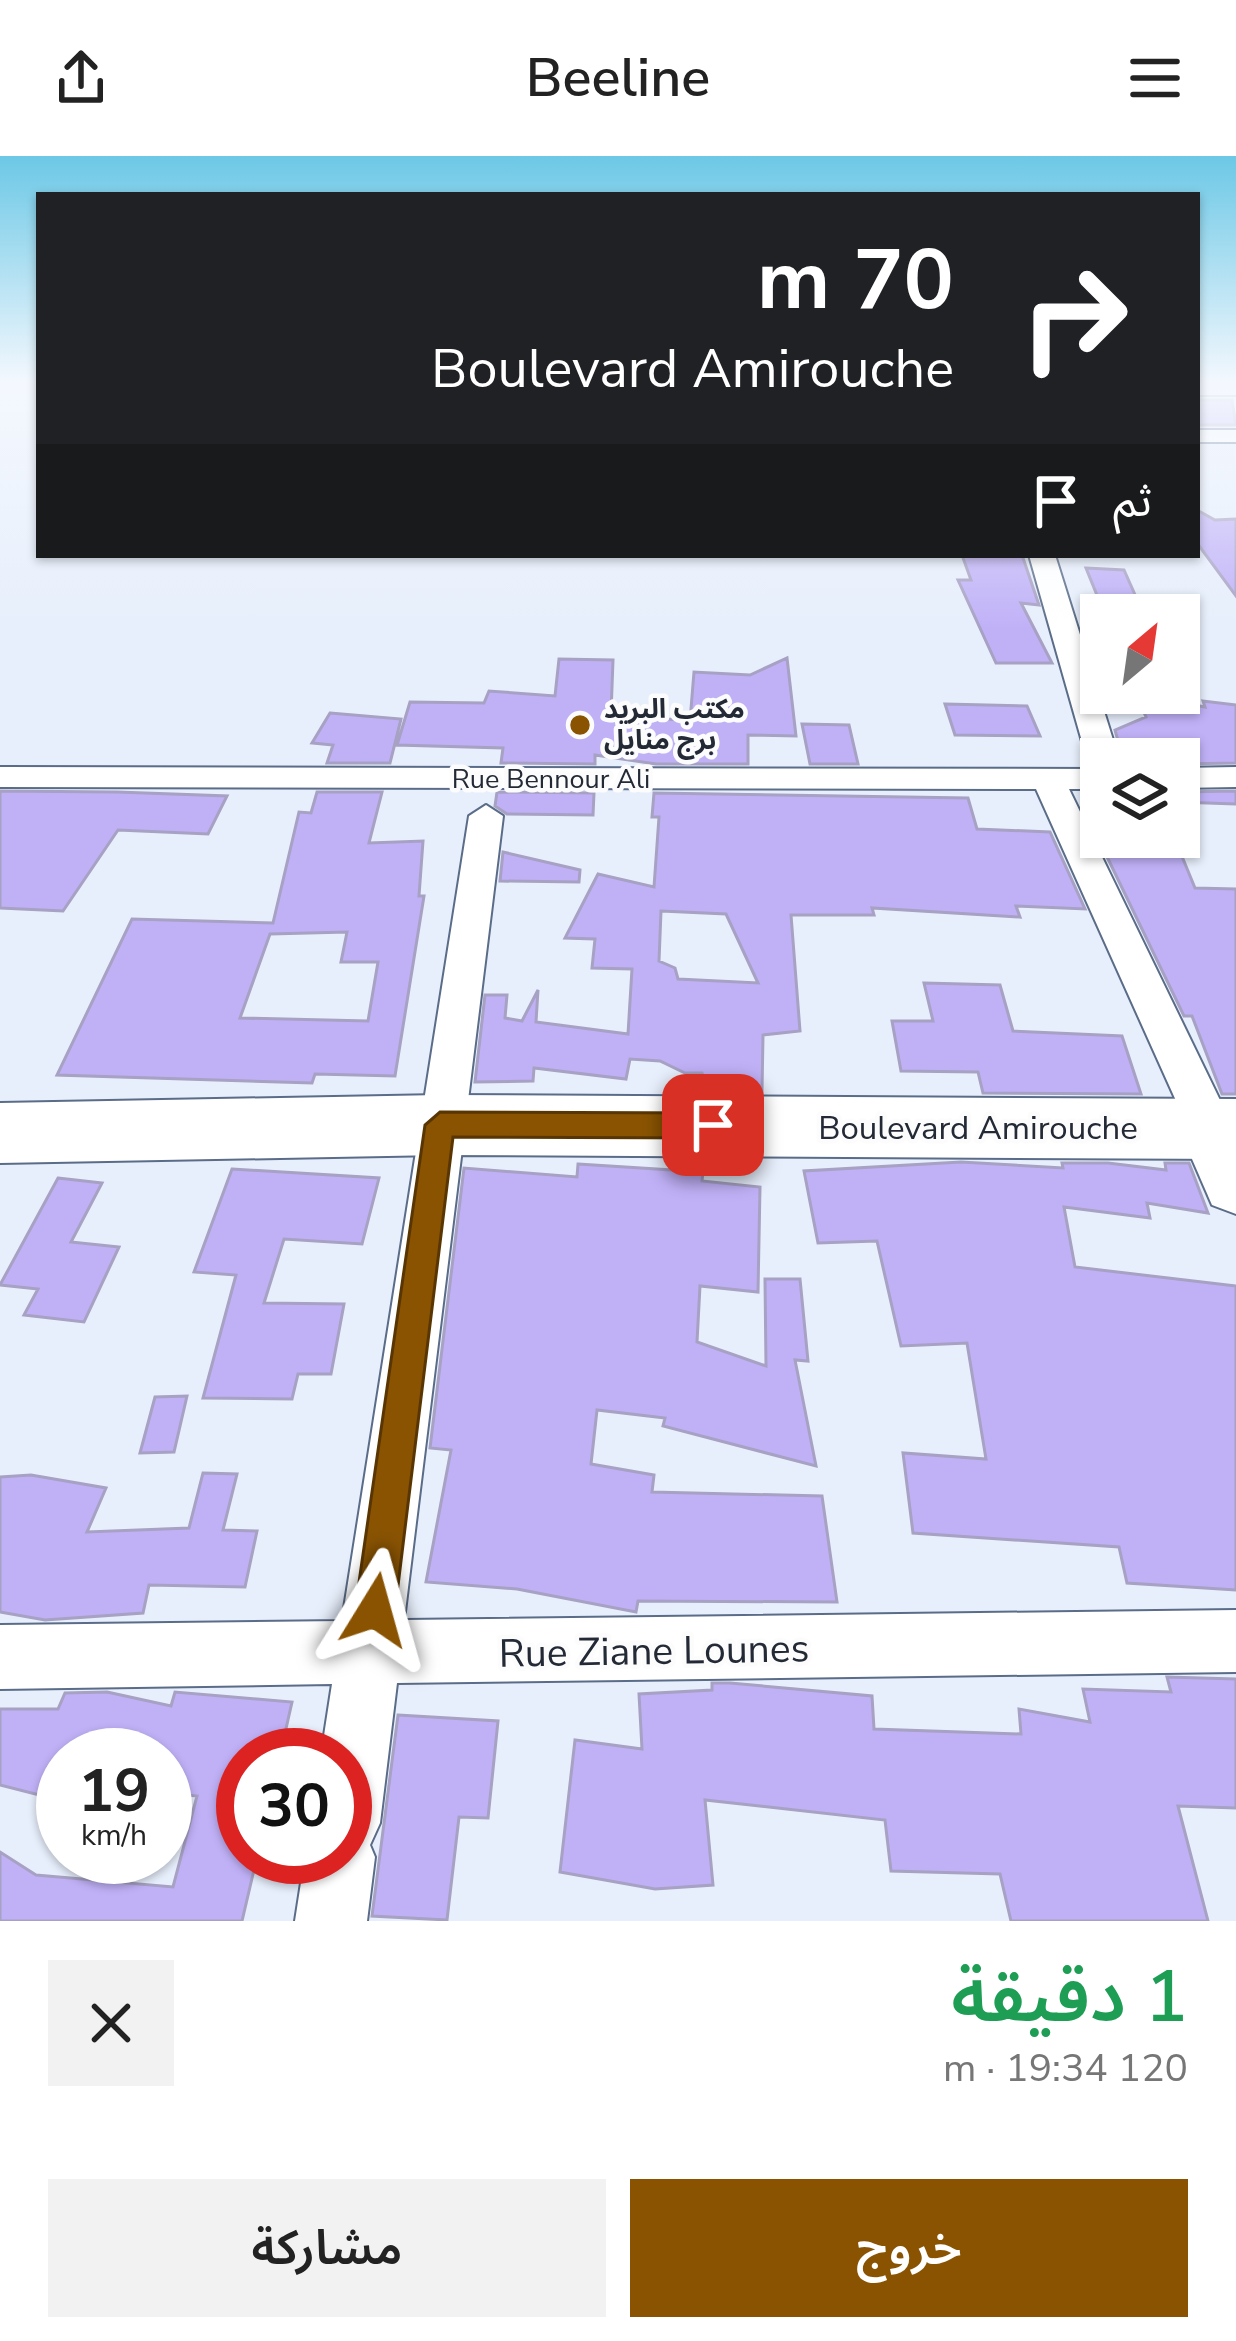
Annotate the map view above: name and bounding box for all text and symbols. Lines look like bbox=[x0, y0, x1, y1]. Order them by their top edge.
text: Beeline bbox=[526, 41, 710, 115]
icon: share bbox=[48, 45, 114, 111]
icon: menu bbox=[1122, 45, 1188, 111]
text: 70 m bbox=[757, 223, 954, 338]
icon: right bbox=[996, 240, 1152, 396]
text: Boulevard Amirouche bbox=[431, 332, 954, 406]
icon: arrive bbox=[1023, 468, 1089, 534]
text: ثم bbox=[1113, 471, 1152, 532]
north arrow bbox=[1080, 594, 1200, 714]
map controls bbox=[1080, 594, 1200, 858]
place label: مكتب البريد برج منايل bbox=[604, 691, 745, 760]
marker: مكتب البريد برج منايل bbox=[567, 712, 593, 738]
button: layers bbox=[1080, 738, 1200, 858]
street label: Rue Bennour Ali bbox=[452, 761, 650, 798]
pin bbox=[662, 1074, 764, 1176]
icon: arrive bbox=[680, 1092, 746, 1158]
street label: Boulevard Amirouche bbox=[818, 1106, 1138, 1151]
position arrow bbox=[312, 1547, 438, 1673]
street label: Rue Ziane Lounes bbox=[498, 1622, 810, 1681]
speed limit sign: 30 bbox=[216, 1728, 372, 1884]
text: 19 bbox=[78, 1750, 150, 1832]
text: km/h bbox=[81, 1815, 147, 1856]
text: 1 دقيقة bbox=[951, 1948, 1188, 2046]
button: close bbox=[48, 1960, 174, 2086]
text: 120 m · 19:34 bbox=[943, 2042, 1188, 2095]
button: مشاركة bbox=[48, 2179, 606, 2317]
button: خروج bbox=[630, 2179, 1188, 2317]

